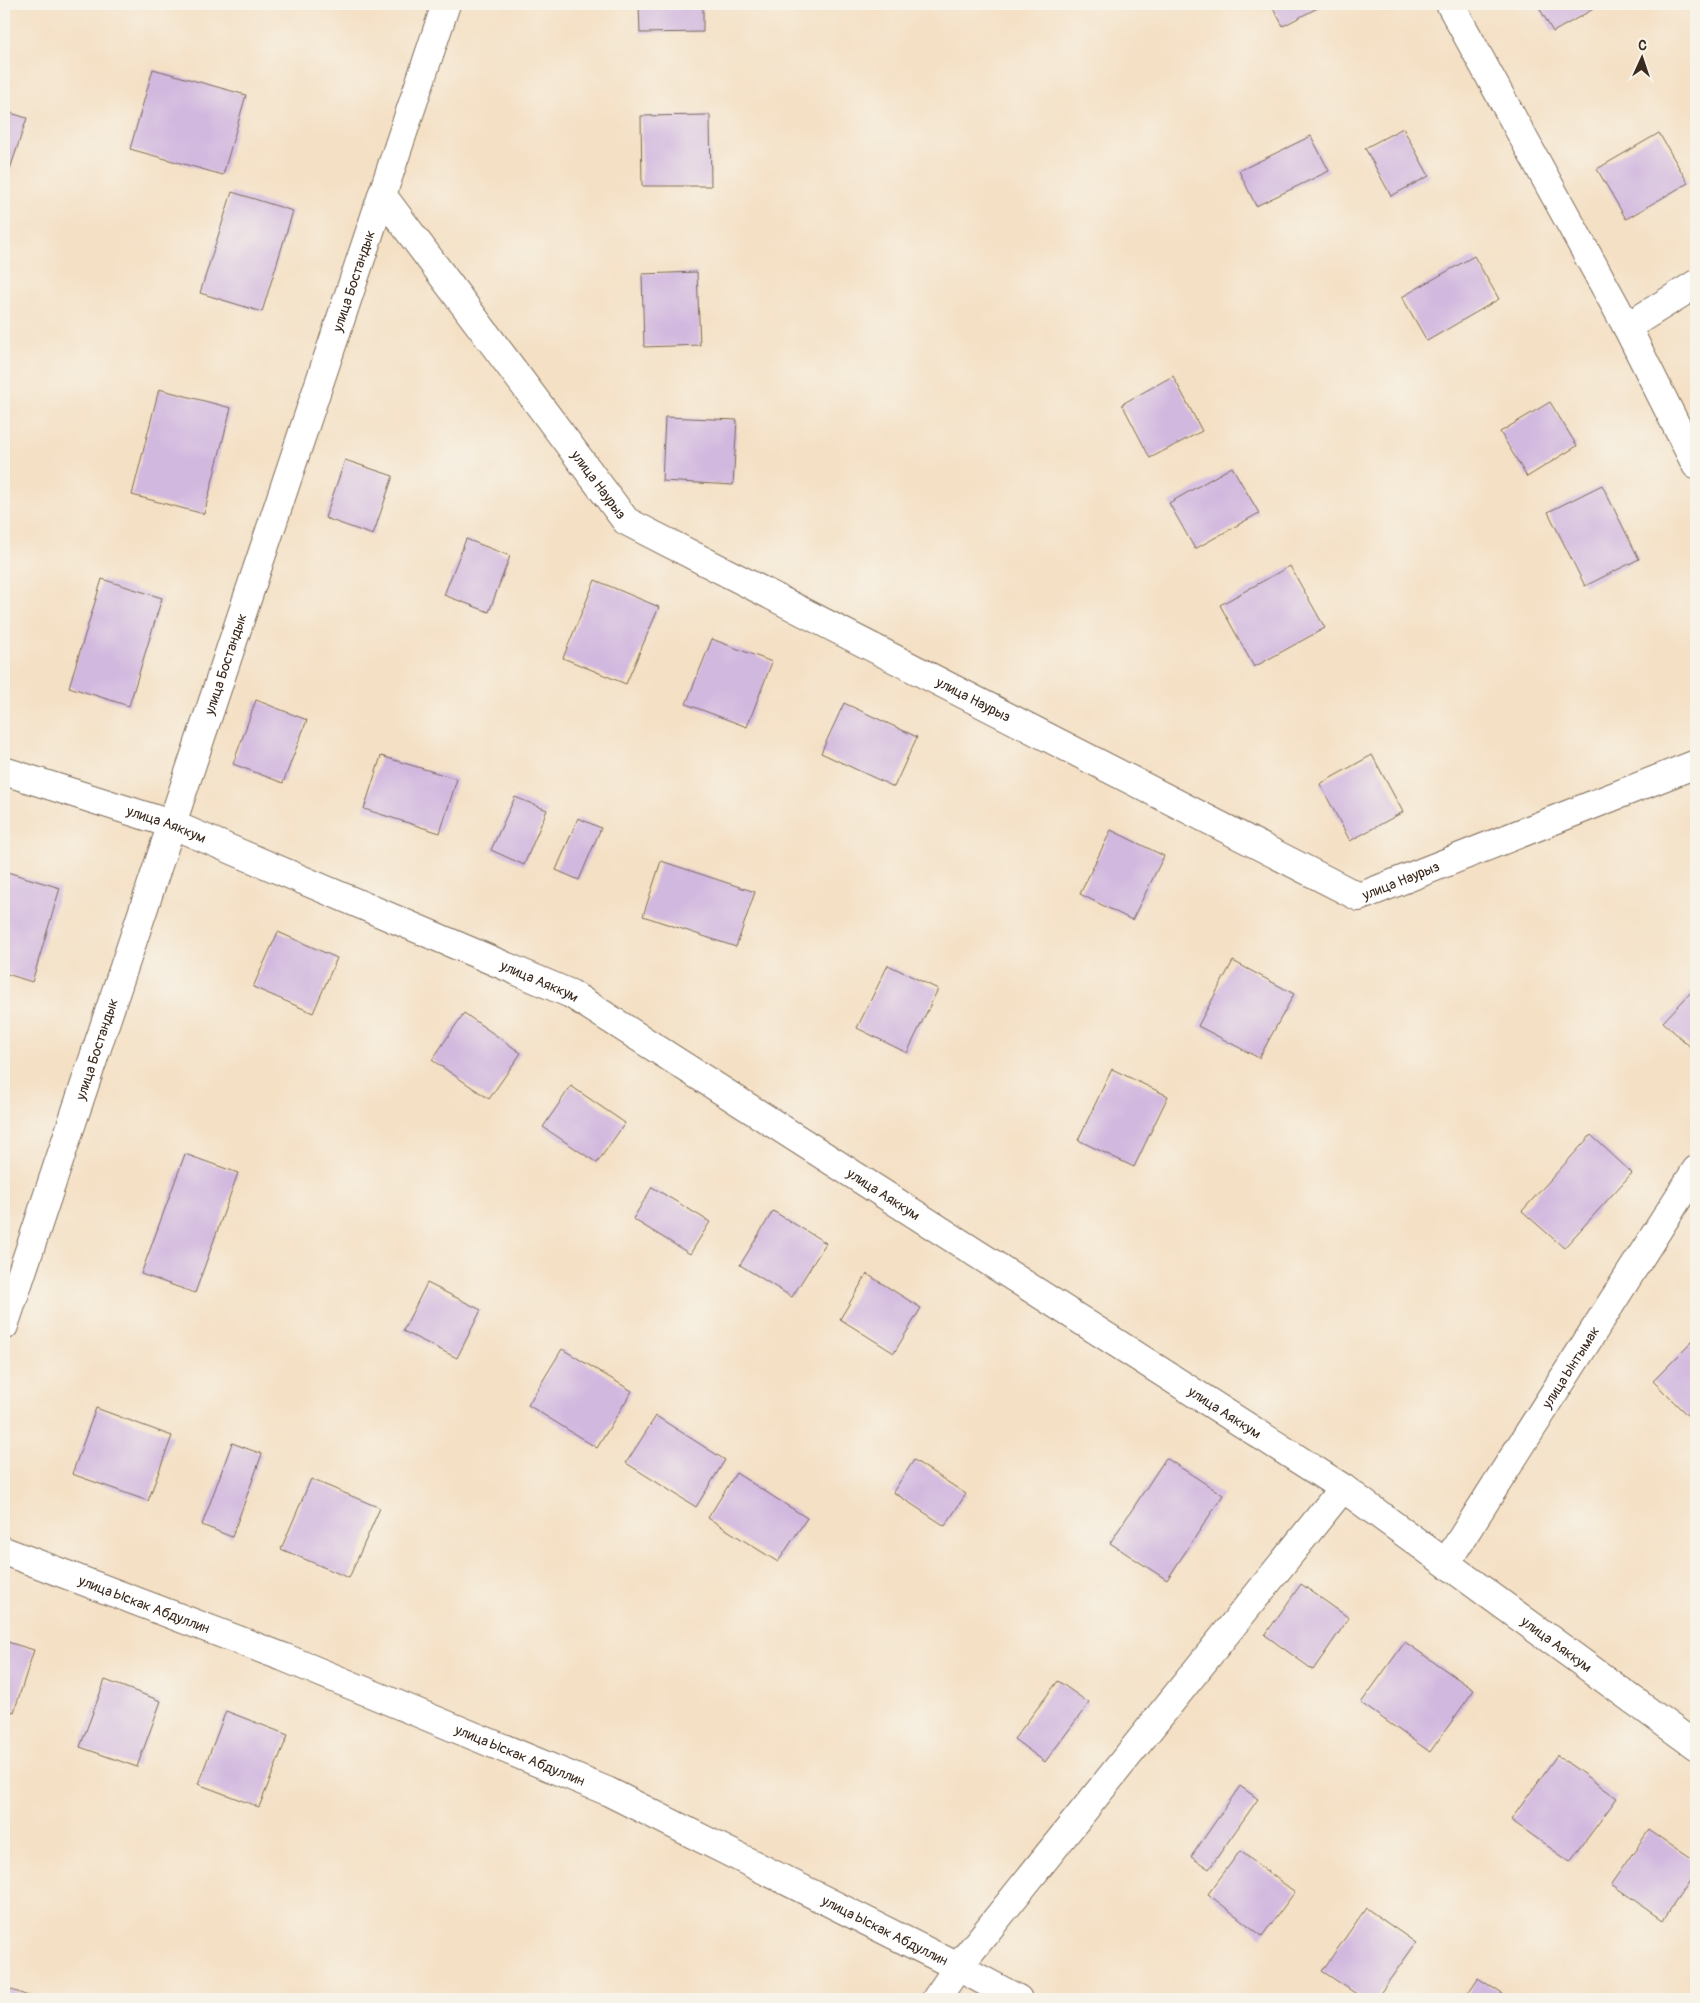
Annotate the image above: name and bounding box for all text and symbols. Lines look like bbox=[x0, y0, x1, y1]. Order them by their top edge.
north arrow bbox=[1618, 32, 1668, 82]
text: С bbox=[1638, 37, 1648, 54]
street label: улица Бостандык bbox=[329, 228, 379, 335]
street label: улица Наурыз bbox=[567, 447, 630, 523]
street label: улица Бостандык bbox=[201, 611, 251, 718]
street label: улица Наурыз bbox=[932, 673, 1014, 726]
street label: улица Аяккум bbox=[124, 802, 209, 847]
street label: улица Наурыз bbox=[1359, 858, 1442, 904]
street label: улица Аяккум bbox=[497, 957, 582, 1006]
street label: улица Бостандык bbox=[72, 996, 122, 1103]
street label: улица Аяккум bbox=[843, 1164, 923, 1224]
street label: улица Ынтымак bbox=[1538, 1323, 1603, 1413]
street label: улица Аяккум bbox=[1184, 1383, 1264, 1442]
street label: улица Ыскак Абдуллин bbox=[75, 1572, 212, 1637]
street label: улица Аяккум bbox=[1517, 1613, 1595, 1676]
street label: улица Ыскак Абдуллин bbox=[452, 1721, 587, 1790]
street label: улица Ыскак Абдуллин bbox=[818, 1892, 951, 1969]

